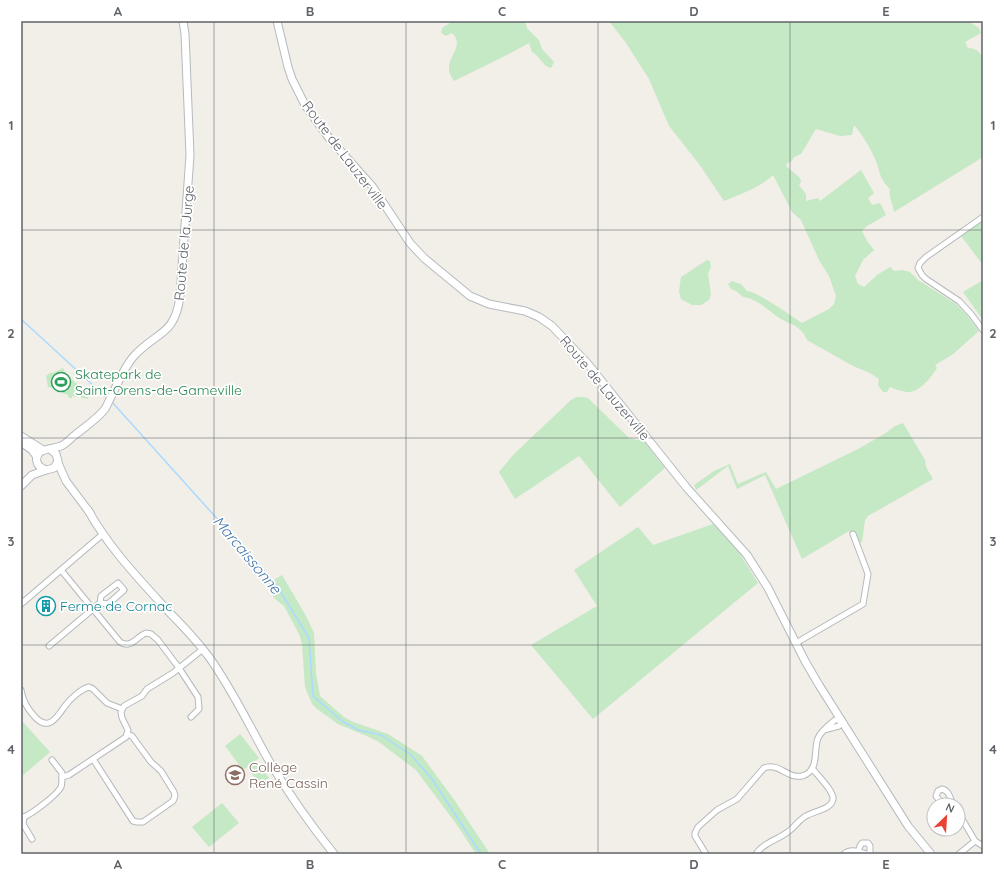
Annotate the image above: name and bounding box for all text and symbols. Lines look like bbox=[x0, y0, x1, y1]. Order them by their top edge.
text: A bbox=[114, 3, 123, 19]
text: B bbox=[306, 3, 314, 19]
text: C bbox=[498, 3, 506, 19]
text: D bbox=[689, 3, 699, 19]
text: E bbox=[882, 3, 890, 19]
street label: Route de Lauzerville bbox=[298, 97, 392, 213]
text: 1 bbox=[8, 117, 14, 133]
text: 1 bbox=[990, 117, 996, 133]
street label: Route de la Jurge bbox=[170, 185, 198, 301]
text: 2 bbox=[7, 325, 15, 341]
text: 2 bbox=[989, 325, 997, 341]
street label: Route de Lauzerville bbox=[556, 332, 654, 444]
place label: Skatepark de Saint-Orens-de-Gameville bbox=[75, 365, 242, 399]
sports icon: Skatepark de Saint-Orens-de-Gameville bbox=[50, 371, 72, 393]
water label: Marcaissonne bbox=[209, 512, 286, 598]
text: 3 bbox=[8, 533, 15, 549]
text: 3 bbox=[990, 533, 997, 549]
building icon: Ferme de Cornac bbox=[35, 595, 57, 617]
place label: Ferme de Cornac bbox=[60, 597, 173, 615]
text: 4 bbox=[7, 741, 15, 757]
text: 4 bbox=[989, 741, 997, 757]
place label: Collège René Cassin bbox=[249, 758, 328, 792]
school or university icon: Collège René Cassin bbox=[224, 764, 246, 786]
north arrow bbox=[926, 797, 966, 837]
text: N bbox=[944, 800, 957, 816]
text: A bbox=[114, 856, 123, 872]
text: B bbox=[306, 856, 314, 872]
text: C bbox=[498, 856, 506, 872]
text: D bbox=[689, 856, 699, 872]
text: E bbox=[882, 856, 890, 872]

